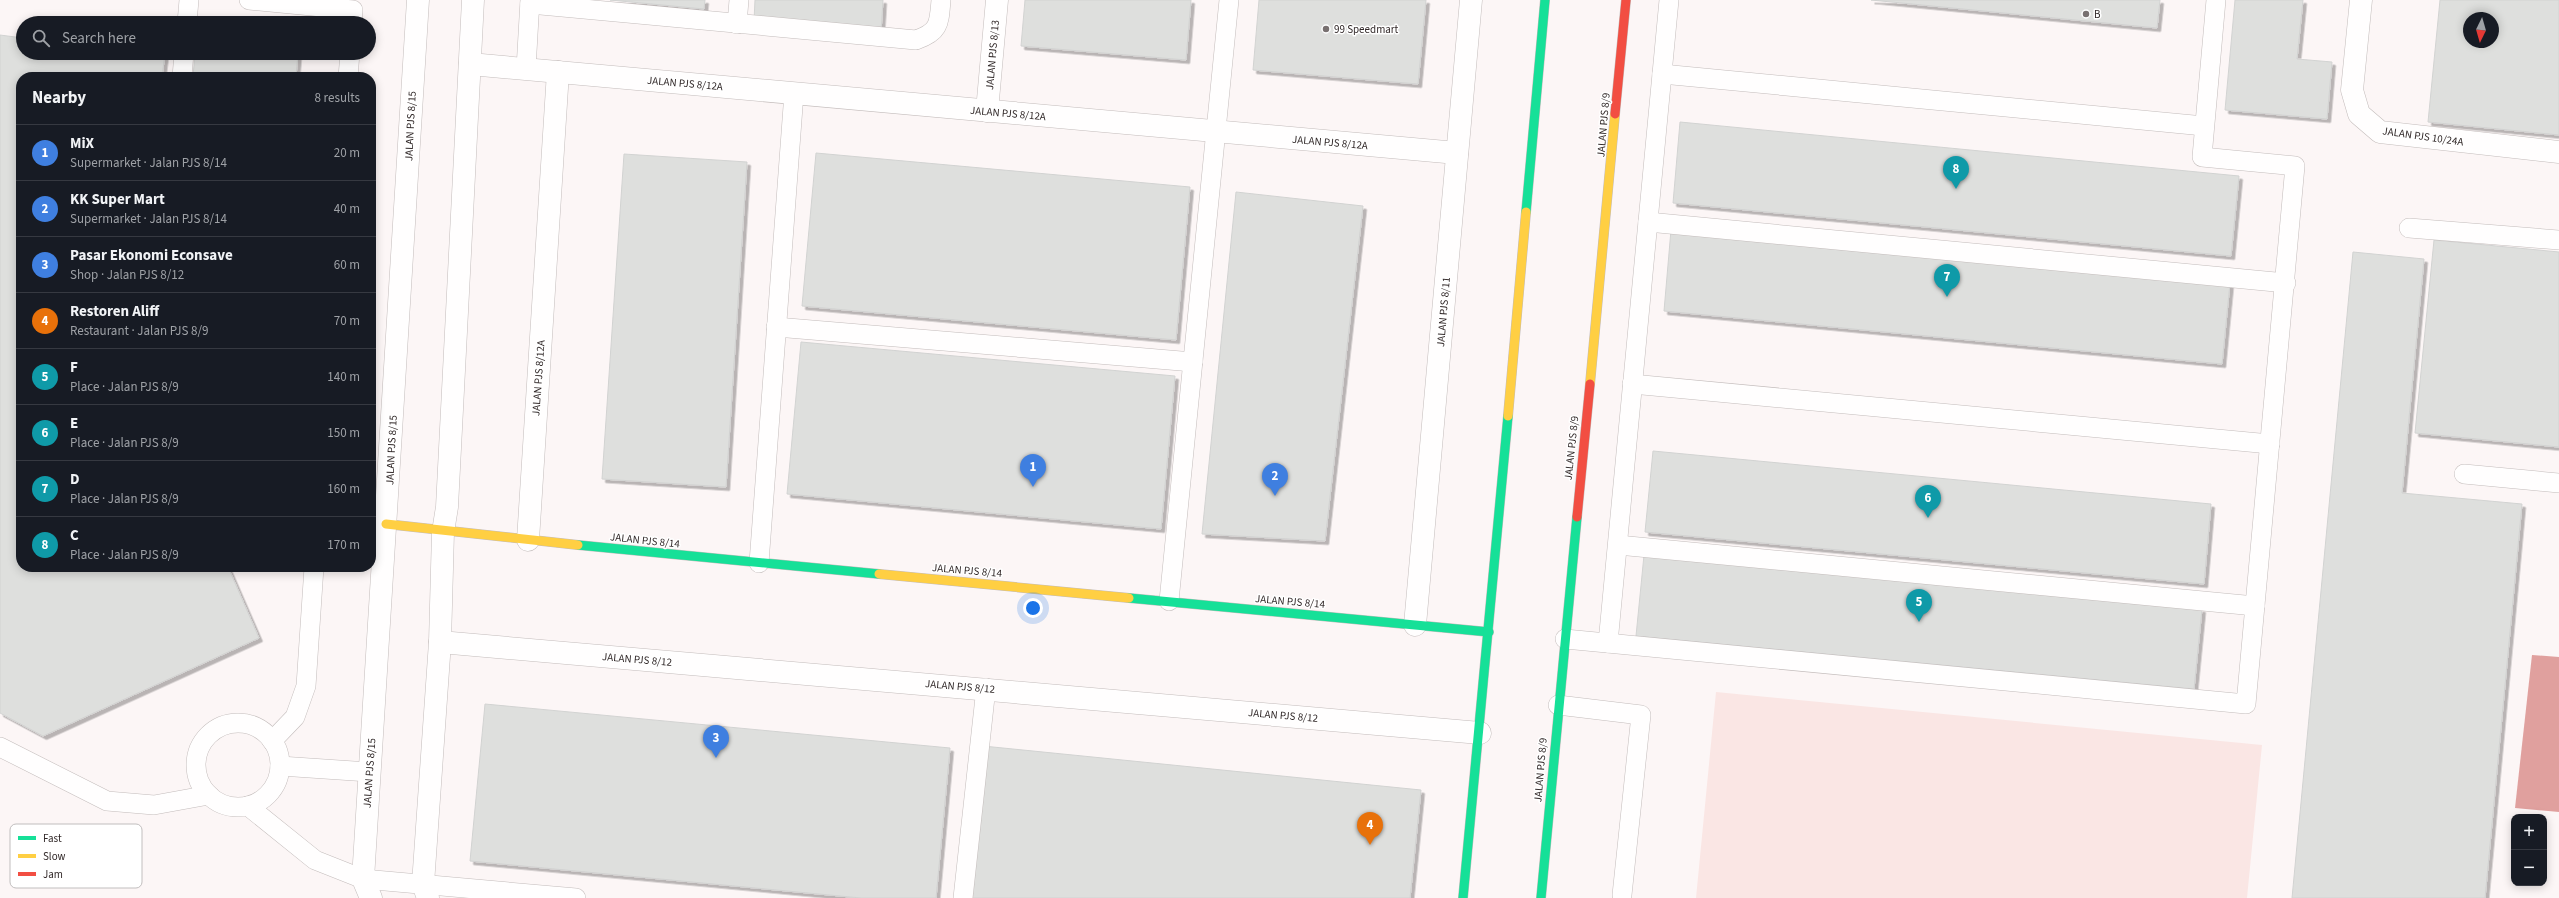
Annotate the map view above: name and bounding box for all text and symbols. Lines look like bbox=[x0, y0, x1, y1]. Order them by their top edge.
place label: B bbox=[2094, 7, 2101, 22]
marker: B bbox=[2081, 9, 2091, 19]
north arrow bbox=[2463, 12, 2499, 48]
search box bbox=[16, 16, 376, 60]
street label: JALAN PJS 8/13 bbox=[982, 19, 1003, 91]
place label: 99 Speedmart bbox=[1334, 22, 1399, 37]
marker: 99 Speedmart bbox=[1321, 24, 1331, 34]
icon: search bbox=[30, 27, 52, 49]
text: Search here bbox=[62, 28, 136, 49]
street label: JALAN PJS 8/12A bbox=[646, 73, 724, 94]
text: Nearby bbox=[32, 86, 86, 110]
text: 8 results bbox=[315, 89, 360, 107]
street label: JALAN PJS 8/15 bbox=[401, 91, 420, 161]
street label: JALAN PJS 8/9 bbox=[1593, 92, 1614, 158]
street label: JALAN PJS 8/12A bbox=[969, 103, 1047, 124]
street label: JALAN PJS 10/24A bbox=[2382, 123, 2464, 150]
street label: JALAN PJS 8/12A bbox=[1291, 132, 1369, 153]
text: MiX bbox=[70, 133, 94, 154]
text: 1 bbox=[42, 144, 48, 162]
text: 20 m bbox=[334, 144, 360, 162]
text: Supermarket · Jalan PJS 8/14 bbox=[70, 154, 227, 172]
pin: 8 bbox=[1943, 156, 1969, 189]
text: KK Super Mart bbox=[70, 189, 165, 210]
text: 2 bbox=[42, 200, 48, 218]
text: 40 m bbox=[334, 200, 360, 218]
text: Supermarket · Jalan PJS 8/14 bbox=[70, 210, 227, 228]
text: Pasar Ekonomi Econsave bbox=[70, 245, 233, 266]
text: 3 bbox=[42, 256, 48, 274]
text: 60 m bbox=[334, 256, 360, 274]
pin: 7 bbox=[1934, 264, 1960, 297]
text: Shop · Jalan PJS 8/12 bbox=[70, 266, 184, 284]
street label: JALAN PJS 8/11 bbox=[1433, 276, 1454, 348]
text: Restoren Aliff bbox=[70, 301, 159, 322]
text: 4 bbox=[42, 312, 48, 330]
text: 70 m bbox=[334, 312, 360, 330]
text: Restaurant · Jalan PJS 8/9 bbox=[70, 322, 208, 340]
street label: JALAN PJS 8/12A bbox=[528, 340, 549, 417]
text: F bbox=[70, 357, 78, 378]
text: 5 bbox=[42, 368, 48, 386]
text: 140 m bbox=[327, 368, 360, 386]
text: Place · Jalan PJS 8/9 bbox=[70, 378, 179, 396]
text: E bbox=[70, 413, 78, 434]
street label: JALAN PJS 8/15 bbox=[382, 415, 401, 485]
street label: JALAN PJS 8/9 bbox=[1561, 415, 1582, 481]
text: 6 bbox=[42, 424, 48, 442]
text: 150 m bbox=[327, 424, 360, 442]
text: Place · Jalan PJS 8/9 bbox=[70, 434, 179, 452]
pin: 1 bbox=[1020, 454, 1046, 487]
pin: 2 bbox=[1262, 463, 1288, 496]
text: D bbox=[70, 469, 80, 490]
text: 7 bbox=[42, 480, 48, 498]
text: 160 m bbox=[327, 480, 360, 498]
pin: 6 bbox=[1915, 485, 1941, 518]
text: Place · Jalan PJS 8/9 bbox=[70, 490, 179, 508]
text: C bbox=[70, 525, 79, 546]
street label: JALAN PJS 8/14 bbox=[609, 529, 681, 552]
text: 8 bbox=[42, 536, 48, 554]
text: 170 m bbox=[327, 536, 360, 554]
text: Place · Jalan PJS 8/9 bbox=[70, 546, 179, 564]
street label: JALAN PJS 8/14 bbox=[931, 560, 1003, 581]
pin: 5 bbox=[1906, 589, 1932, 622]
street label: JALAN PJS 8/14 bbox=[1254, 591, 1326, 612]
your location bbox=[1023, 598, 1043, 618]
street label: JALAN PJS 8/12 bbox=[601, 649, 673, 670]
street label: JALAN PJS 8/12 bbox=[924, 676, 996, 697]
street label: JALAN PJS 8/12 bbox=[1247, 705, 1319, 726]
pin: 3 bbox=[703, 725, 729, 758]
street label: JALAN PJS 8/9 bbox=[1530, 737, 1551, 803]
street label: JALAN PJS 8/15 bbox=[360, 738, 379, 809]
pin: 4 bbox=[1357, 812, 1383, 845]
map controls bbox=[2511, 814, 2547, 886]
button: + bbox=[2511, 814, 2547, 850]
legend bbox=[10, 824, 142, 888]
text: Fast bbox=[43, 831, 62, 846]
text: Slow bbox=[43, 849, 66, 864]
button: − bbox=[2511, 850, 2547, 886]
text: Jam bbox=[43, 867, 63, 882]

